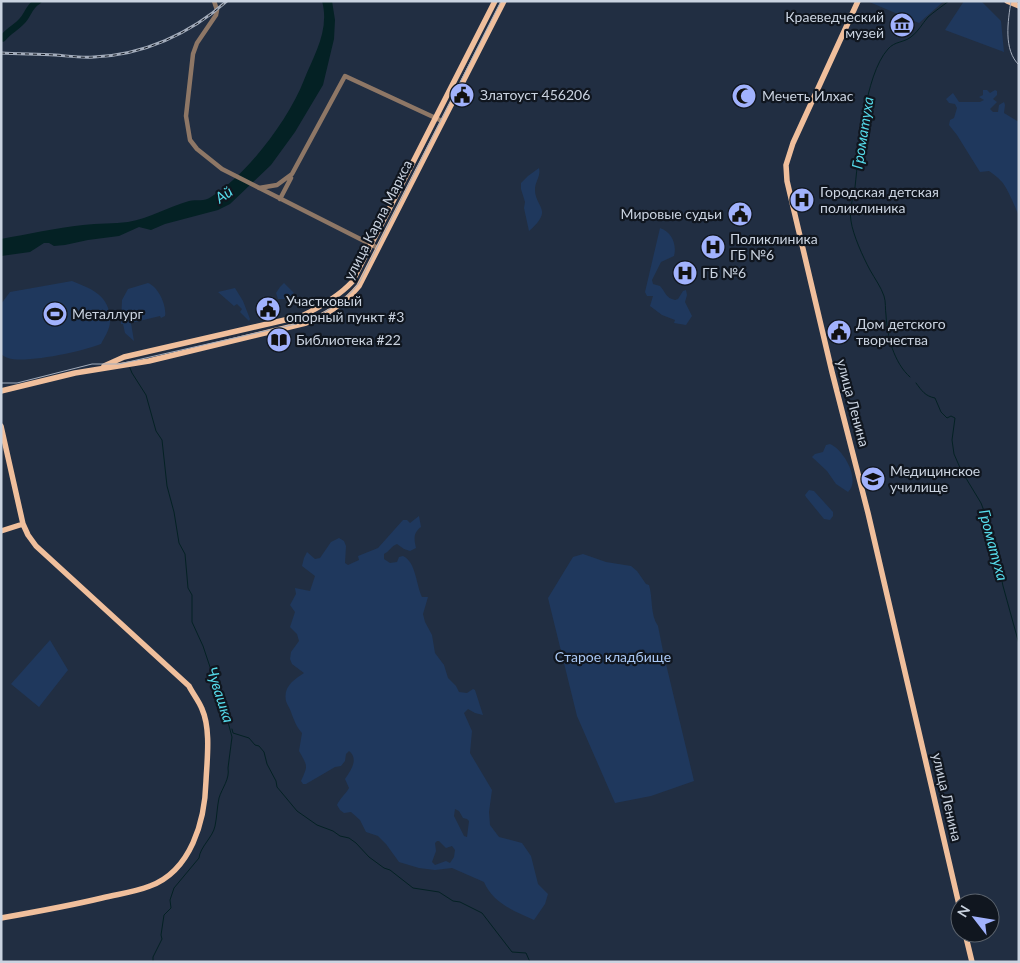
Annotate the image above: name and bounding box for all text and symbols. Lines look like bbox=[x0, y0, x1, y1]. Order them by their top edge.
place label: Краеведческий музей bbox=[785, 8, 884, 41]
museum icon: Краеведческий музей bbox=[889, 12, 915, 38]
public building icon: Златоуст 456206 bbox=[449, 82, 475, 108]
mosque icon: Мечеть Илхас bbox=[731, 83, 757, 109]
place label: Златоуст 456206 bbox=[480, 86, 590, 103]
place label: Мечеть Илхас bbox=[762, 87, 854, 104]
water label: Громатуха bbox=[847, 95, 877, 170]
street label: улица Карла Маркса bbox=[340, 157, 415, 283]
water label: Ай bbox=[210, 182, 236, 207]
place label: Городская детская поликлиника bbox=[820, 183, 939, 216]
hospital icon: Городская детская поликлиника bbox=[789, 187, 815, 213]
public building icon: Мировые судьи bbox=[727, 201, 753, 227]
place label: Мировые судьи bbox=[621, 205, 722, 222]
place label: Поликлиника ГБ №6 bbox=[730, 230, 818, 263]
hospital icon: Поликлиника ГБ №6 bbox=[700, 234, 726, 260]
hospital icon: ГБ №6 bbox=[672, 260, 698, 286]
place label: ГБ №6 bbox=[702, 264, 746, 281]
place label: Участковый опорный пункт #3 bbox=[286, 292, 404, 325]
public building icon: Участковый опорный пункт #3 bbox=[255, 296, 281, 322]
sports icon: Металлург bbox=[42, 301, 68, 327]
place label: Металлург bbox=[72, 305, 143, 322]
place label: Дом детского творчества bbox=[856, 315, 946, 348]
public building icon: Дом детского творчества bbox=[826, 319, 852, 345]
library icon: Библиотека #22 bbox=[266, 327, 292, 353]
place label: Библиотека #22 bbox=[296, 331, 401, 348]
street label: улица Ленина bbox=[834, 357, 873, 449]
place label: Медицинское училище bbox=[890, 462, 980, 495]
school or university icon: Медицинское училище bbox=[860, 466, 886, 492]
water label: Громатуха bbox=[976, 507, 1012, 583]
park label: Старое кладбище bbox=[555, 648, 671, 665]
water label: Чувашка bbox=[204, 665, 238, 725]
street label: улица Ленина bbox=[929, 751, 966, 843]
north arrow bbox=[950, 893, 1000, 943]
text: N bbox=[953, 902, 973, 920]

